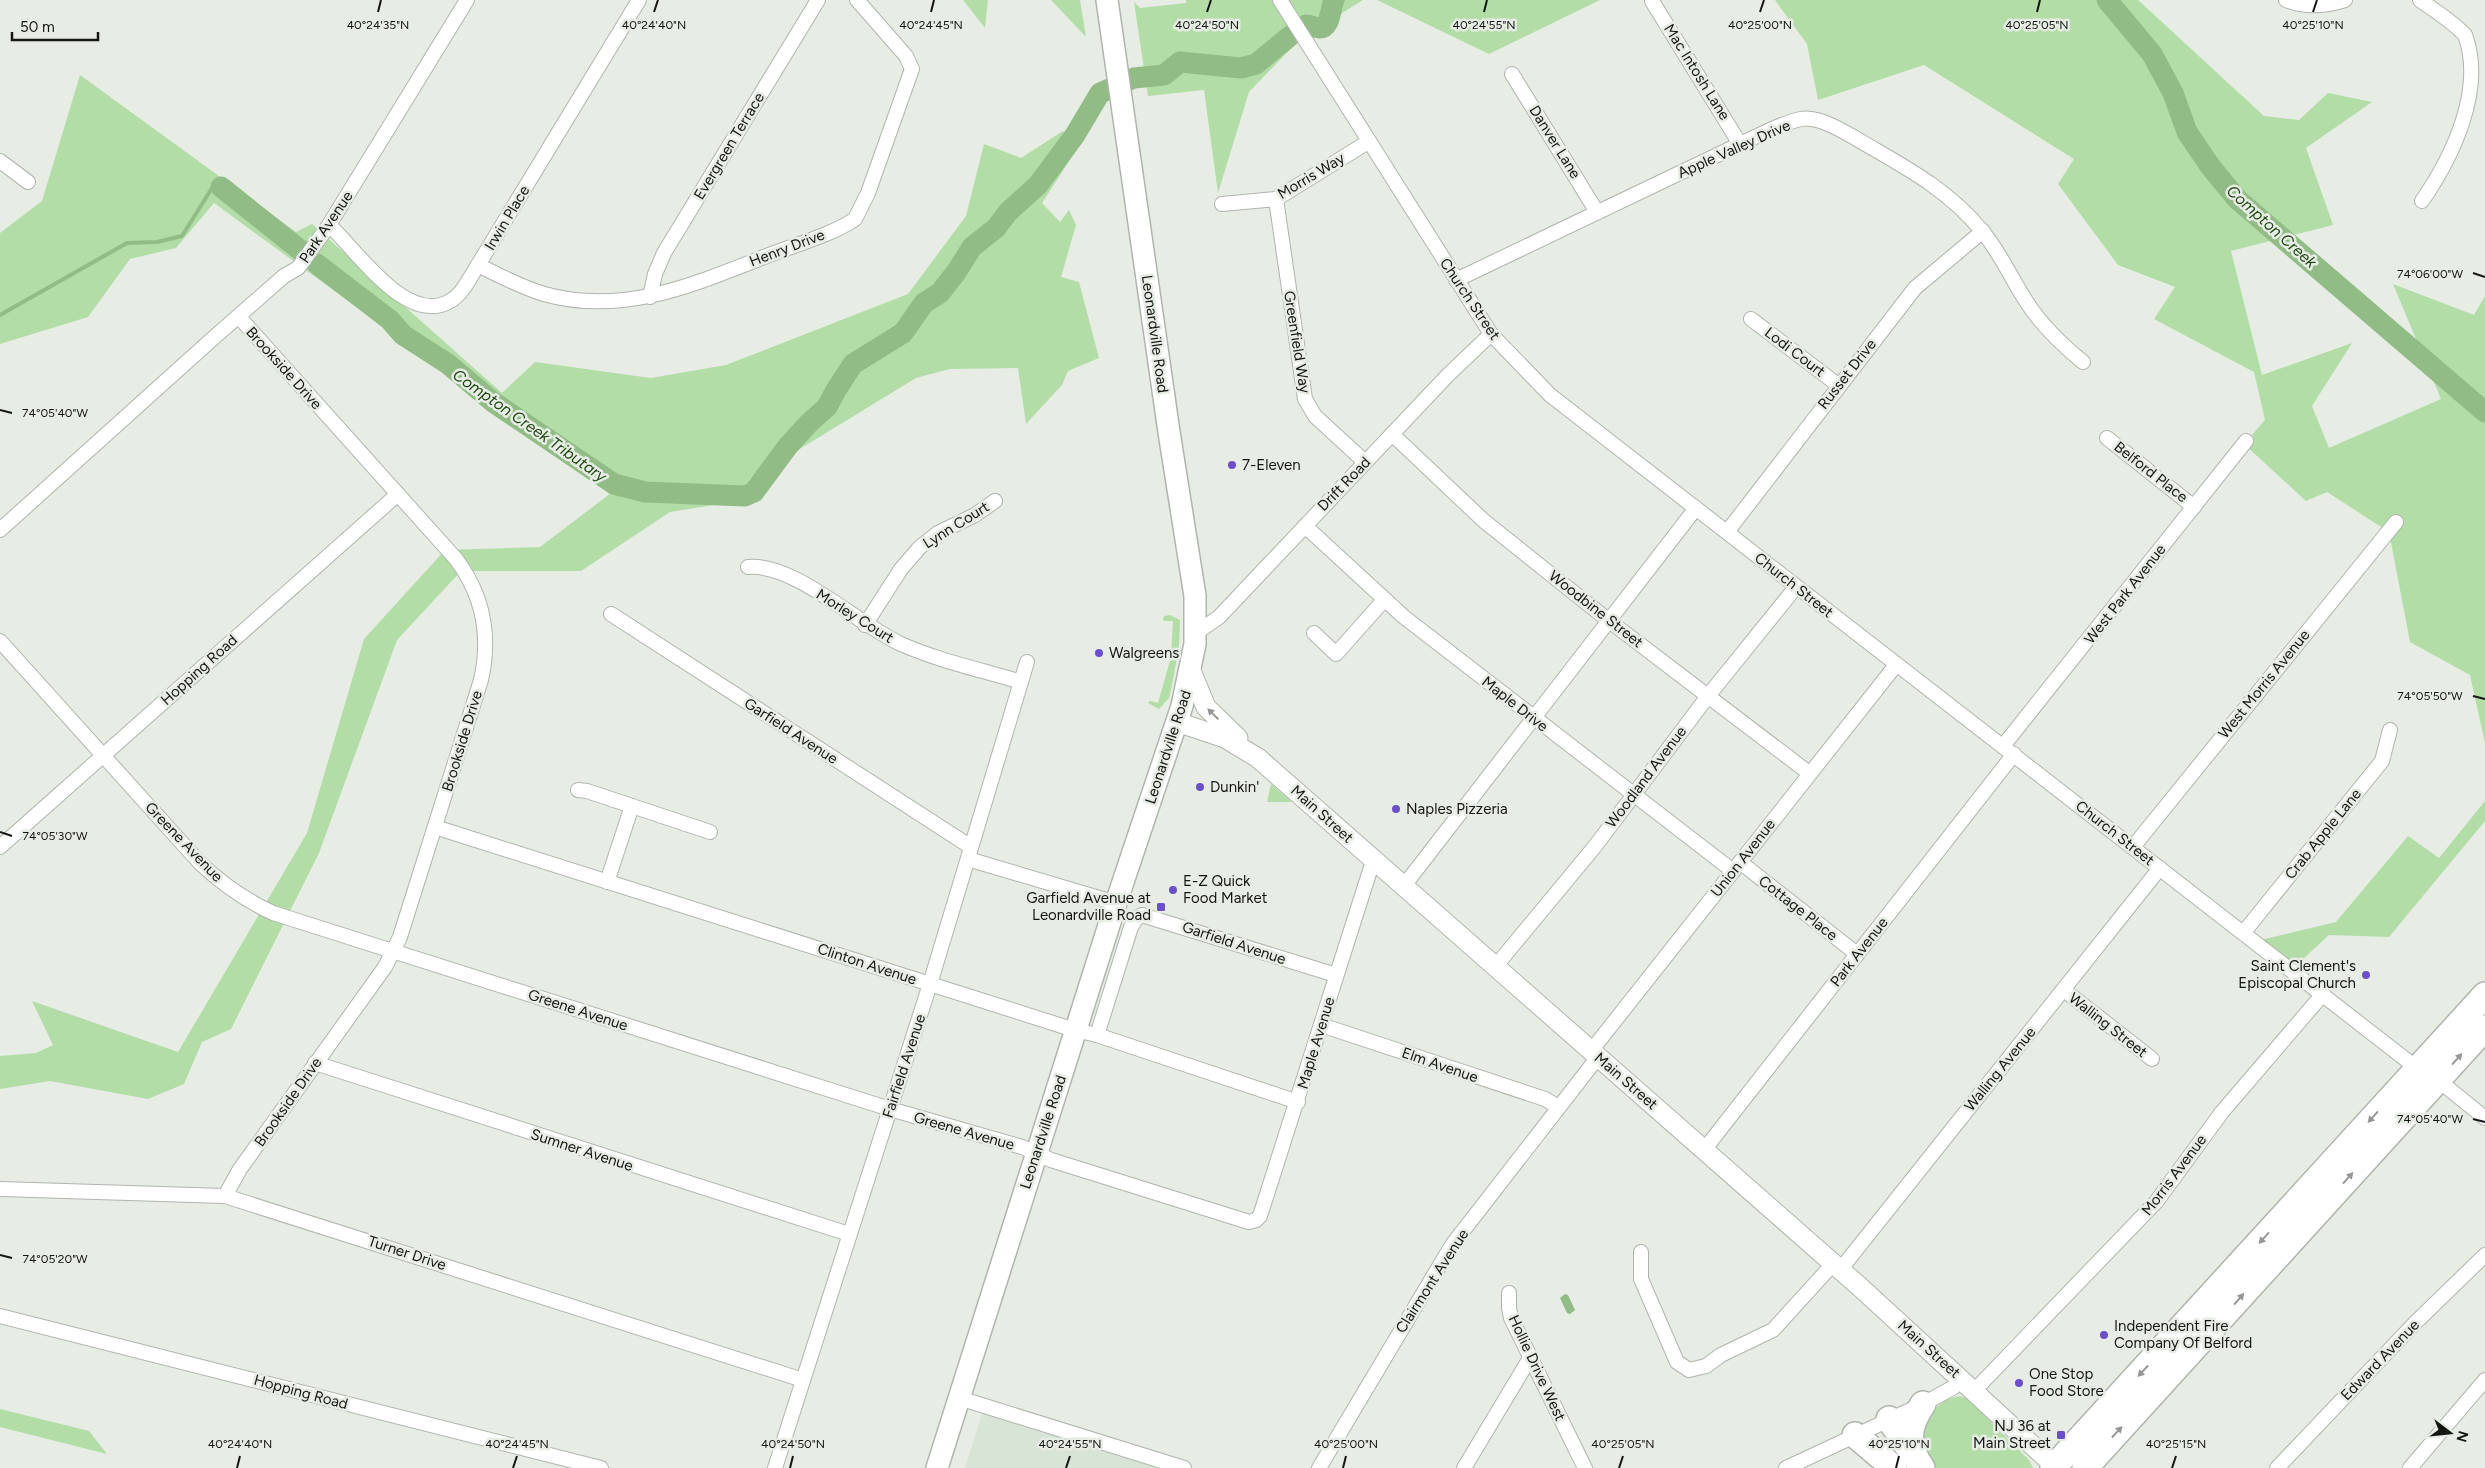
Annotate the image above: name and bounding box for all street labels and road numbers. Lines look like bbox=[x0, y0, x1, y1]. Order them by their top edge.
street label: Mac Intosh Lane bbox=[1660, 21, 1734, 123]
street label: Evergreen Terrace bbox=[690, 89, 768, 203]
street label: Danver Lane bbox=[1525, 102, 1585, 182]
street label: Apple Valley Drive bbox=[1675, 116, 1793, 182]
street label: Morris Way bbox=[1274, 149, 1348, 203]
street label: Irwin Place bbox=[481, 182, 533, 254]
street label: Park Avenue bbox=[295, 188, 357, 266]
street label: Henry Drive bbox=[747, 225, 827, 271]
street label: Church Street bbox=[1436, 255, 1504, 344]
street label: Leonardville Road bbox=[1138, 274, 1172, 394]
street label: Greenfield Way bbox=[1280, 290, 1314, 395]
street label: Brookside Drive bbox=[242, 323, 326, 413]
street label: Lodi Court bbox=[1761, 323, 1829, 381]
street label: Russet Drive bbox=[1814, 335, 1880, 413]
street label: Belford Place bbox=[2111, 438, 2191, 506]
street label: Drift Road bbox=[1314, 453, 1374, 515]
street label: Lynn Court bbox=[920, 497, 993, 552]
street label: West Park Avenue bbox=[2081, 541, 2169, 647]
street label: Church Street bbox=[1751, 549, 1837, 621]
street label: Woodbine Street bbox=[1545, 567, 1647, 652]
street label: Morley Court bbox=[813, 585, 897, 647]
street label: West Morris Avenue bbox=[2215, 626, 2313, 742]
street label: Hopping Road bbox=[157, 631, 241, 709]
street label: Maple Drive bbox=[1478, 673, 1552, 735]
street label: Brookside Drive bbox=[438, 688, 486, 794]
street label: Leonardville Road bbox=[1141, 688, 1195, 806]
street label: Garfield Avenue bbox=[741, 694, 841, 768]
street label: Woodland Avenue bbox=[1602, 723, 1690, 831]
street label: Main Street bbox=[1287, 781, 1357, 847]
street label: Crab Apple Lane bbox=[2281, 785, 2365, 883]
street label: Church Street bbox=[2072, 797, 2158, 869]
street label: Greene Avenue bbox=[141, 798, 227, 886]
street label: Union Avenue bbox=[1707, 815, 1779, 901]
street label: Cottage Place bbox=[1755, 872, 1841, 944]
street label: Park Avenue bbox=[1826, 914, 1892, 990]
street label: Garfield Avenue bbox=[1180, 918, 1288, 968]
street label: Clinton Avenue bbox=[815, 940, 919, 988]
street label: Greene Avenue bbox=[526, 985, 630, 1035]
street label: Walling Street bbox=[2065, 989, 2151, 1061]
street label: Maple Avenue bbox=[1293, 995, 1339, 1091]
street label: Fairfield Avenue bbox=[879, 1012, 929, 1120]
street label: Walling Avenue bbox=[1961, 1023, 2039, 1115]
street label: Elm Avenue bbox=[1400, 1044, 1480, 1086]
street label: Main Street bbox=[1591, 1049, 1662, 1114]
street label: Brookside Drive bbox=[251, 1054, 325, 1150]
street label: Leonardville Road bbox=[1016, 1073, 1070, 1191]
street label: Greene Avenue bbox=[912, 1108, 1016, 1154]
street label: Sumner Avenue bbox=[529, 1125, 635, 1175]
street label: Morris Avenue bbox=[2138, 1131, 2210, 1219]
street label: Clairmont Avenue bbox=[1392, 1226, 1472, 1336]
street label: Turner Drive bbox=[366, 1232, 448, 1274]
street label: Hollie Drive West bbox=[1505, 1312, 1570, 1424]
street label: Main Street bbox=[1894, 1316, 1964, 1382]
street label: Edward Avenue bbox=[2337, 1316, 2423, 1404]
street label: Hopping Road bbox=[252, 1371, 350, 1413]

